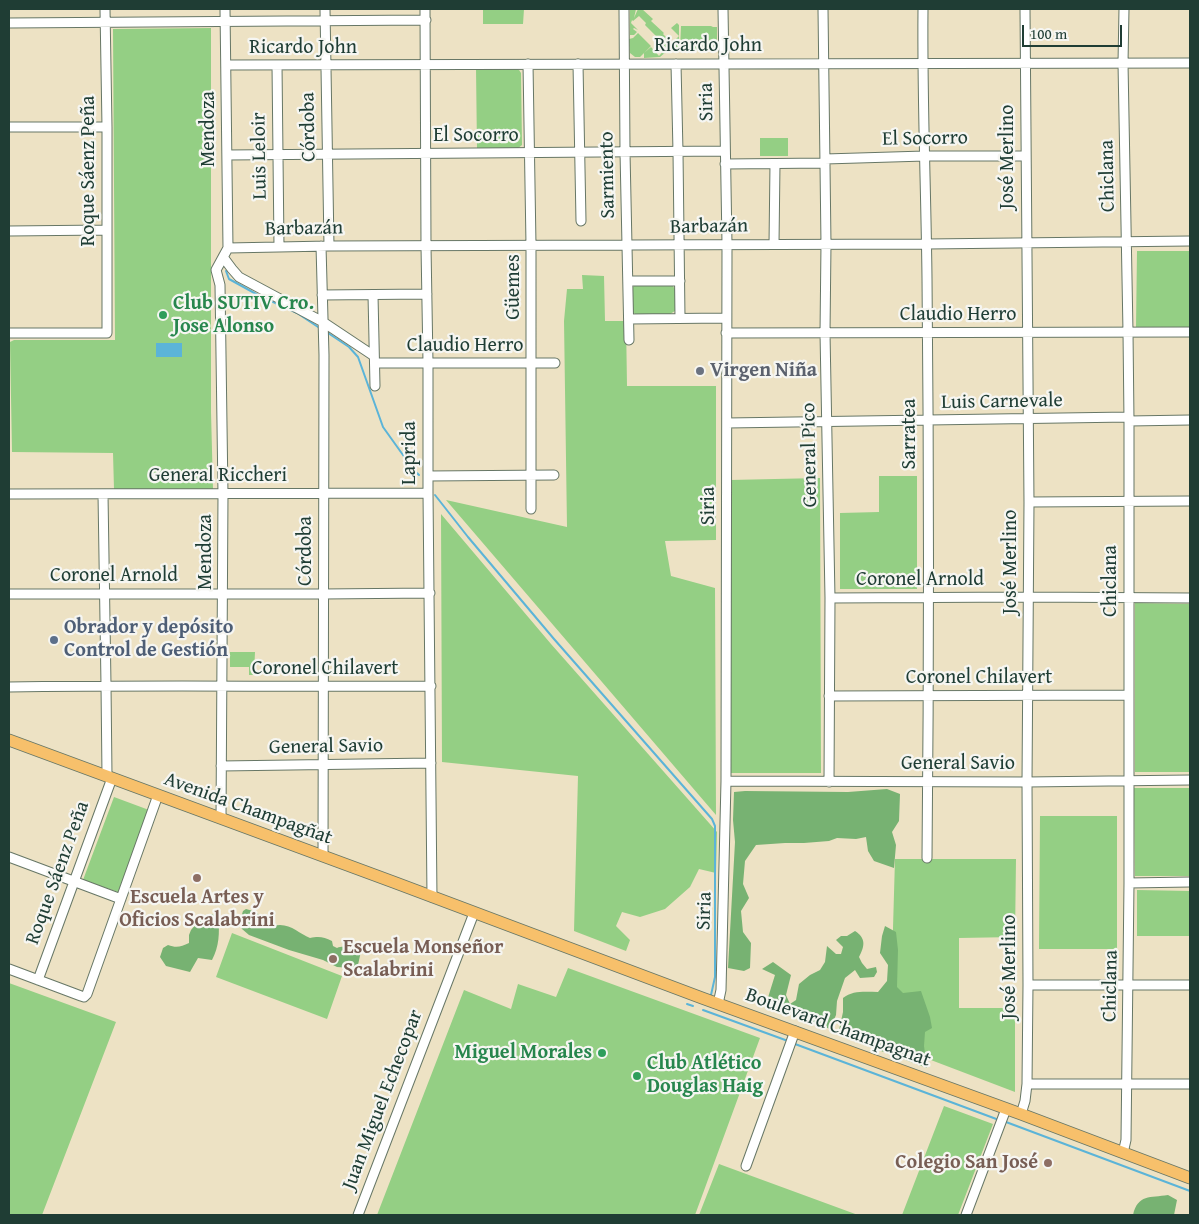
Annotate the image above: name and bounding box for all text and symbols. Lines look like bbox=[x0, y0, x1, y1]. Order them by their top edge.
scale bar bbox=[1024, 15, 1124, 47]
text: 100 m bbox=[1030, 23, 1067, 44]
street label: Ricardo John bbox=[654, 34, 762, 58]
street label: Ricardo John bbox=[249, 36, 357, 60]
street label: Siria bbox=[695, 82, 719, 122]
street label: Mendoza bbox=[197, 91, 221, 167]
street label: Córdoba bbox=[296, 92, 322, 162]
street label: Roque Sáenz Peña bbox=[77, 96, 101, 246]
street label: José Merlino bbox=[996, 105, 1020, 209]
street label: Luis Leloir bbox=[247, 112, 273, 200]
street label: El Socorro bbox=[433, 124, 519, 148]
street label: El Socorro bbox=[882, 126, 968, 152]
street label: Sarmiento bbox=[595, 131, 621, 219]
street label: Chiclana bbox=[1095, 140, 1121, 212]
street label: Barbazán bbox=[670, 214, 748, 240]
street label: Barbazán bbox=[265, 216, 343, 242]
street label: Güemes bbox=[502, 254, 526, 320]
place label: Club SUTIV Cro. Jose Alonso bbox=[173, 292, 314, 339]
street label: Claudio Herro bbox=[900, 303, 1016, 327]
marker: Club SUTIV Cro. Jose Alonso bbox=[157, 309, 169, 321]
street label: Claudio Herro bbox=[407, 334, 523, 358]
place label: Virgen Niña bbox=[710, 359, 817, 383]
marker: Virgen Niña bbox=[694, 365, 706, 377]
street label: Luis Carnevale bbox=[941, 389, 1063, 415]
street label: Sarratea bbox=[898, 399, 922, 469]
street label: General Pico bbox=[797, 402, 823, 508]
street label: Laprida bbox=[398, 421, 422, 485]
street label: General Riccheri bbox=[149, 464, 287, 488]
street label: Siria bbox=[697, 487, 721, 525]
street label: José Merlino bbox=[999, 510, 1023, 614]
street label: Mendoza bbox=[194, 514, 218, 590]
street label: Córdoba bbox=[294, 516, 318, 586]
street label: Chiclana bbox=[1099, 545, 1123, 617]
street label: Coronel Arnold bbox=[50, 564, 178, 588]
street label: Coronel Arnold bbox=[856, 568, 984, 592]
place label: Obrador y depósito Control de Gestión bbox=[64, 616, 233, 663]
marker: Obrador y depósito Control de Gestión bbox=[48, 634, 60, 646]
street label: Coronel Chilavert bbox=[252, 657, 398, 681]
street label: Coronel Chilavert bbox=[906, 666, 1052, 690]
street label: General Savio bbox=[269, 734, 383, 760]
street label: General Savio bbox=[901, 752, 1015, 776]
street label: Avenida Champagñat bbox=[161, 767, 335, 851]
street label: Roque Sáenz Peña bbox=[21, 798, 95, 948]
marker: Escuela Artes y Oficios Scalabrini bbox=[191, 872, 203, 884]
place label: Escuela Artes y Oficios Scalabrini bbox=[119, 886, 275, 933]
street label: Siria bbox=[692, 891, 718, 931]
street label: José Merlino bbox=[998, 915, 1022, 1019]
place label: Escuela Monseñor Scalabrini bbox=[343, 936, 503, 983]
street label: Chiclana bbox=[1098, 950, 1124, 1022]
marker: Escuela Monseñor Scalabrini bbox=[327, 953, 339, 965]
street label: Boulevard Champagnat bbox=[742, 983, 934, 1073]
street label: Juan Miguel Echecopar bbox=[338, 1006, 428, 1194]
place label: Miguel Morales bbox=[454, 1041, 592, 1065]
marker: Miguel Morales bbox=[596, 1047, 608, 1059]
place label: Club Atlético Douglas Haig bbox=[647, 1052, 763, 1099]
marker: Club Atlético Douglas Haig bbox=[631, 1070, 643, 1082]
place label: Colegio San José bbox=[895, 1151, 1038, 1175]
marker: Colegio San José bbox=[1042, 1157, 1054, 1169]

